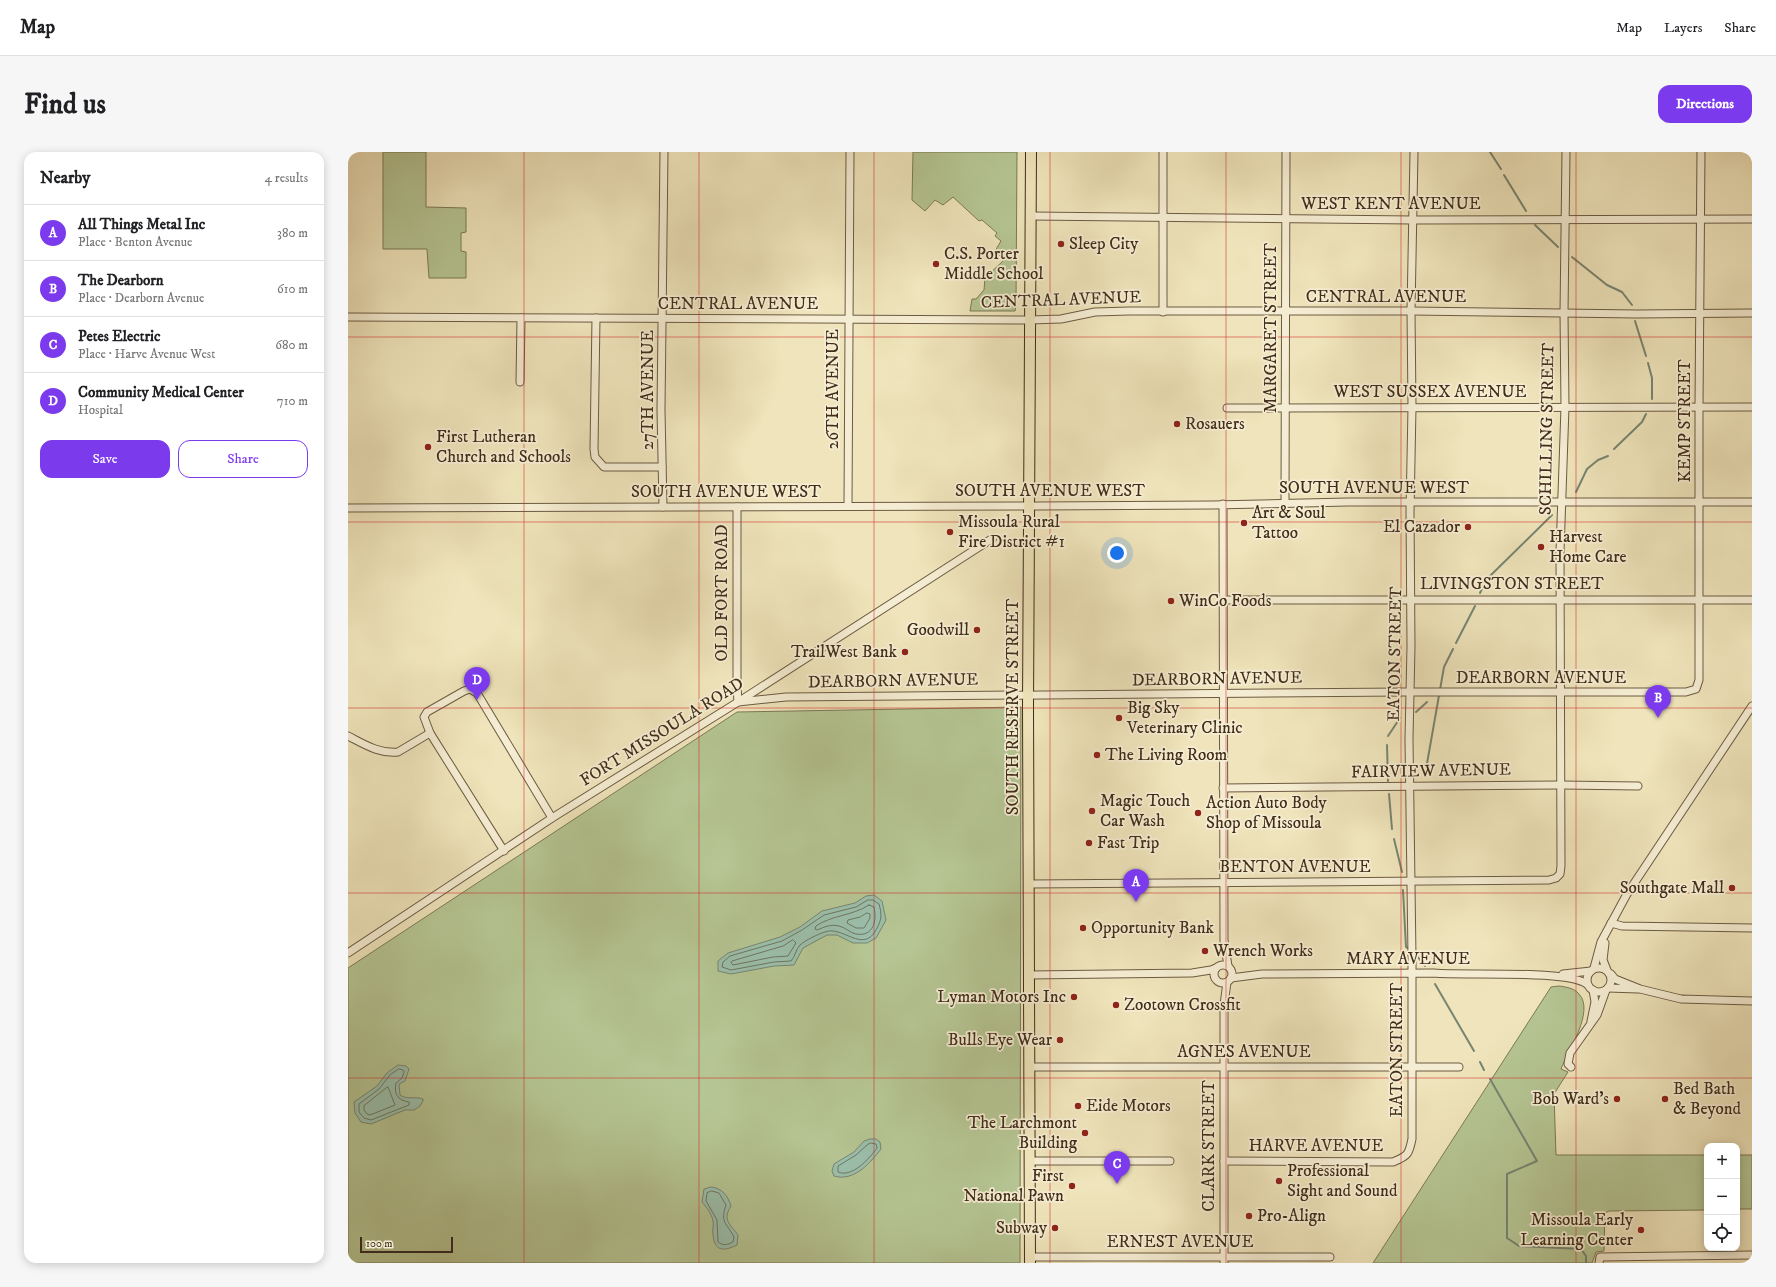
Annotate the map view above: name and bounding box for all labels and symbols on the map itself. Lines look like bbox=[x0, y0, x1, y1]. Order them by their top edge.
street label: WEST KENT AVENUE bbox=[1300, 193, 1481, 215]
place label: Sleep City bbox=[1069, 233, 1139, 255]
marker: Sleep City bbox=[1056, 239, 1066, 249]
place label: C.S. Porter Middle School bbox=[944, 243, 1043, 285]
street label: MARGARET STREET bbox=[1260, 243, 1282, 413]
marker: C.S. Porter Middle School bbox=[931, 259, 941, 269]
street label: CENTRAL AVENUE bbox=[980, 286, 1142, 314]
street label: CENTRAL AVENUE bbox=[1306, 286, 1466, 308]
street label: CENTRAL AVENUE bbox=[658, 293, 818, 315]
street label: 26TH AVENUE bbox=[822, 329, 844, 449]
street label: 27TH AVENUE bbox=[637, 330, 659, 450]
street label: SCHILLING STREET bbox=[1534, 343, 1560, 515]
street label: KEMP STREET bbox=[1674, 359, 1696, 483]
street label: WEST SUSSEX AVENUE bbox=[1332, 381, 1527, 403]
place label: Rosauers bbox=[1185, 413, 1245, 435]
marker: Rosauers bbox=[1172, 419, 1182, 429]
place label: First Lutheran Church and Schools bbox=[436, 426, 571, 468]
marker: First Lutheran Church and Schools bbox=[423, 442, 433, 452]
street label: SOUTH AVENUE WEST bbox=[1279, 477, 1469, 499]
street label: SOUTH AVENUE WEST bbox=[955, 480, 1145, 502]
street label: SOUTH AVENUE WEST bbox=[631, 481, 821, 503]
place label: Art & Soul Tattoo bbox=[1252, 502, 1325, 544]
place label: Missoula Rural Fire District #1 bbox=[958, 511, 1065, 553]
place label: El Cazador bbox=[1383, 516, 1461, 538]
marker: Art & Soul Tattoo bbox=[1239, 518, 1249, 528]
marker: El Cazador bbox=[1463, 522, 1473, 532]
street label: OLD FORT ROAD bbox=[711, 524, 733, 662]
place label: Harvest Home Care bbox=[1549, 526, 1627, 568]
marker: Missoula Rural Fire District #1 bbox=[945, 527, 955, 537]
marker: Harvest Home Care bbox=[1536, 542, 1546, 552]
your location bbox=[1107, 543, 1127, 563]
street label: LIVINGSTON STREET bbox=[1420, 573, 1604, 595]
street label: EATON STREET bbox=[1383, 586, 1407, 722]
place label: WinCo Foods bbox=[1178, 590, 1272, 612]
marker: WinCo Foods bbox=[1166, 596, 1176, 606]
street label: SOUTH RESERVE STREET bbox=[1002, 599, 1024, 815]
place label: Goodwill bbox=[907, 619, 969, 641]
marker: Goodwill bbox=[972, 625, 982, 635]
place label: TrailWest Bank bbox=[791, 641, 898, 663]
marker: TrailWest Bank bbox=[900, 647, 910, 657]
pin: D bbox=[464, 667, 490, 700]
street label: DEARBORN AVENUE bbox=[1132, 667, 1302, 691]
street label: DEARBORN AVENUE bbox=[1456, 667, 1626, 689]
street label: DEARBORN AVENUE bbox=[808, 669, 978, 693]
street label: FORT MISSOULA ROAD bbox=[576, 673, 748, 791]
pin: B bbox=[1645, 685, 1671, 718]
place label: Big Sky Veterinary Clinic bbox=[1126, 697, 1243, 739]
marker: Big Sky Veterinary Clinic bbox=[1114, 713, 1124, 723]
place label: The Living Room bbox=[1105, 744, 1227, 766]
marker: The Living Room bbox=[1092, 750, 1102, 760]
street label: FAIRVIEW AVENUE bbox=[1351, 759, 1511, 783]
place label: Magic Touch Car Wash bbox=[1100, 790, 1190, 832]
place label: Action Auto Body Shop of Missoula bbox=[1206, 792, 1328, 834]
marker: Magic Touch Car Wash bbox=[1087, 806, 1097, 816]
marker: Action Auto Body Shop of Missoula bbox=[1193, 808, 1203, 818]
place label: Fast Trip bbox=[1097, 832, 1159, 854]
marker: Fast Trip bbox=[1084, 838, 1094, 848]
street label: BENTON AVENUE bbox=[1219, 856, 1371, 878]
pin: A bbox=[1123, 869, 1149, 902]
place label: Southgate Mall bbox=[1620, 877, 1724, 899]
marker: Southgate Mall bbox=[1727, 883, 1737, 893]
place label: Opportunity Bank bbox=[1091, 917, 1215, 939]
marker: Opportunity Bank bbox=[1078, 923, 1088, 933]
place label: Wrench Works bbox=[1212, 940, 1313, 962]
marker: Wrench Works bbox=[1200, 946, 1210, 956]
street label: MARY AVENUE bbox=[1346, 948, 1470, 970]
street label: EATON STREET bbox=[1386, 982, 1408, 1117]
place label: Lyman Motors Inc bbox=[937, 986, 1066, 1008]
marker: Lyman Motors Inc bbox=[1069, 992, 1079, 1002]
place label: Zootown Crossfit bbox=[1124, 994, 1241, 1016]
marker: Zootown Crossfit bbox=[1111, 1000, 1121, 1010]
place label: Bulls Eye Wear bbox=[948, 1029, 1053, 1051]
marker: Bulls Eye Wear bbox=[1055, 1035, 1065, 1045]
street label: AGNES AVENUE bbox=[1177, 1041, 1311, 1063]
place label: Bed Bath & Beyond bbox=[1673, 1078, 1742, 1120]
street label: CLARK STREET bbox=[1198, 1080, 1220, 1212]
place label: Bob Ward's bbox=[1532, 1088, 1609, 1110]
marker: Bob Ward's bbox=[1612, 1094, 1622, 1104]
marker: Bed Bath & Beyond bbox=[1660, 1094, 1670, 1104]
place label: Eide Motors bbox=[1086, 1095, 1171, 1117]
marker: Eide Motors bbox=[1073, 1101, 1083, 1111]
place label: The Larchmont Building bbox=[967, 1112, 1078, 1154]
marker: The Larchmont Building bbox=[1080, 1128, 1090, 1138]
street label: HARVE AVENUE bbox=[1249, 1135, 1383, 1157]
pin: C bbox=[1104, 1151, 1130, 1184]
place label: Professional Sight and Sound bbox=[1287, 1160, 1398, 1202]
place label: First National Pawn bbox=[964, 1165, 1065, 1207]
marker: Professional Sight and Sound bbox=[1274, 1176, 1284, 1186]
marker: First National Pawn bbox=[1067, 1181, 1077, 1191]
place label: Pro-Align bbox=[1257, 1205, 1326, 1227]
place label: Missoula Early Learning Center bbox=[1520, 1209, 1634, 1251]
marker: Pro-Align bbox=[1244, 1211, 1254, 1221]
place label: Subway bbox=[996, 1217, 1048, 1239]
marker: Subway bbox=[1050, 1223, 1060, 1233]
marker: Missoula Early Learning Center bbox=[1636, 1225, 1646, 1235]
street label: ERNEST AVENUE bbox=[1106, 1231, 1254, 1253]
scale bar bbox=[360, 1235, 453, 1254]

